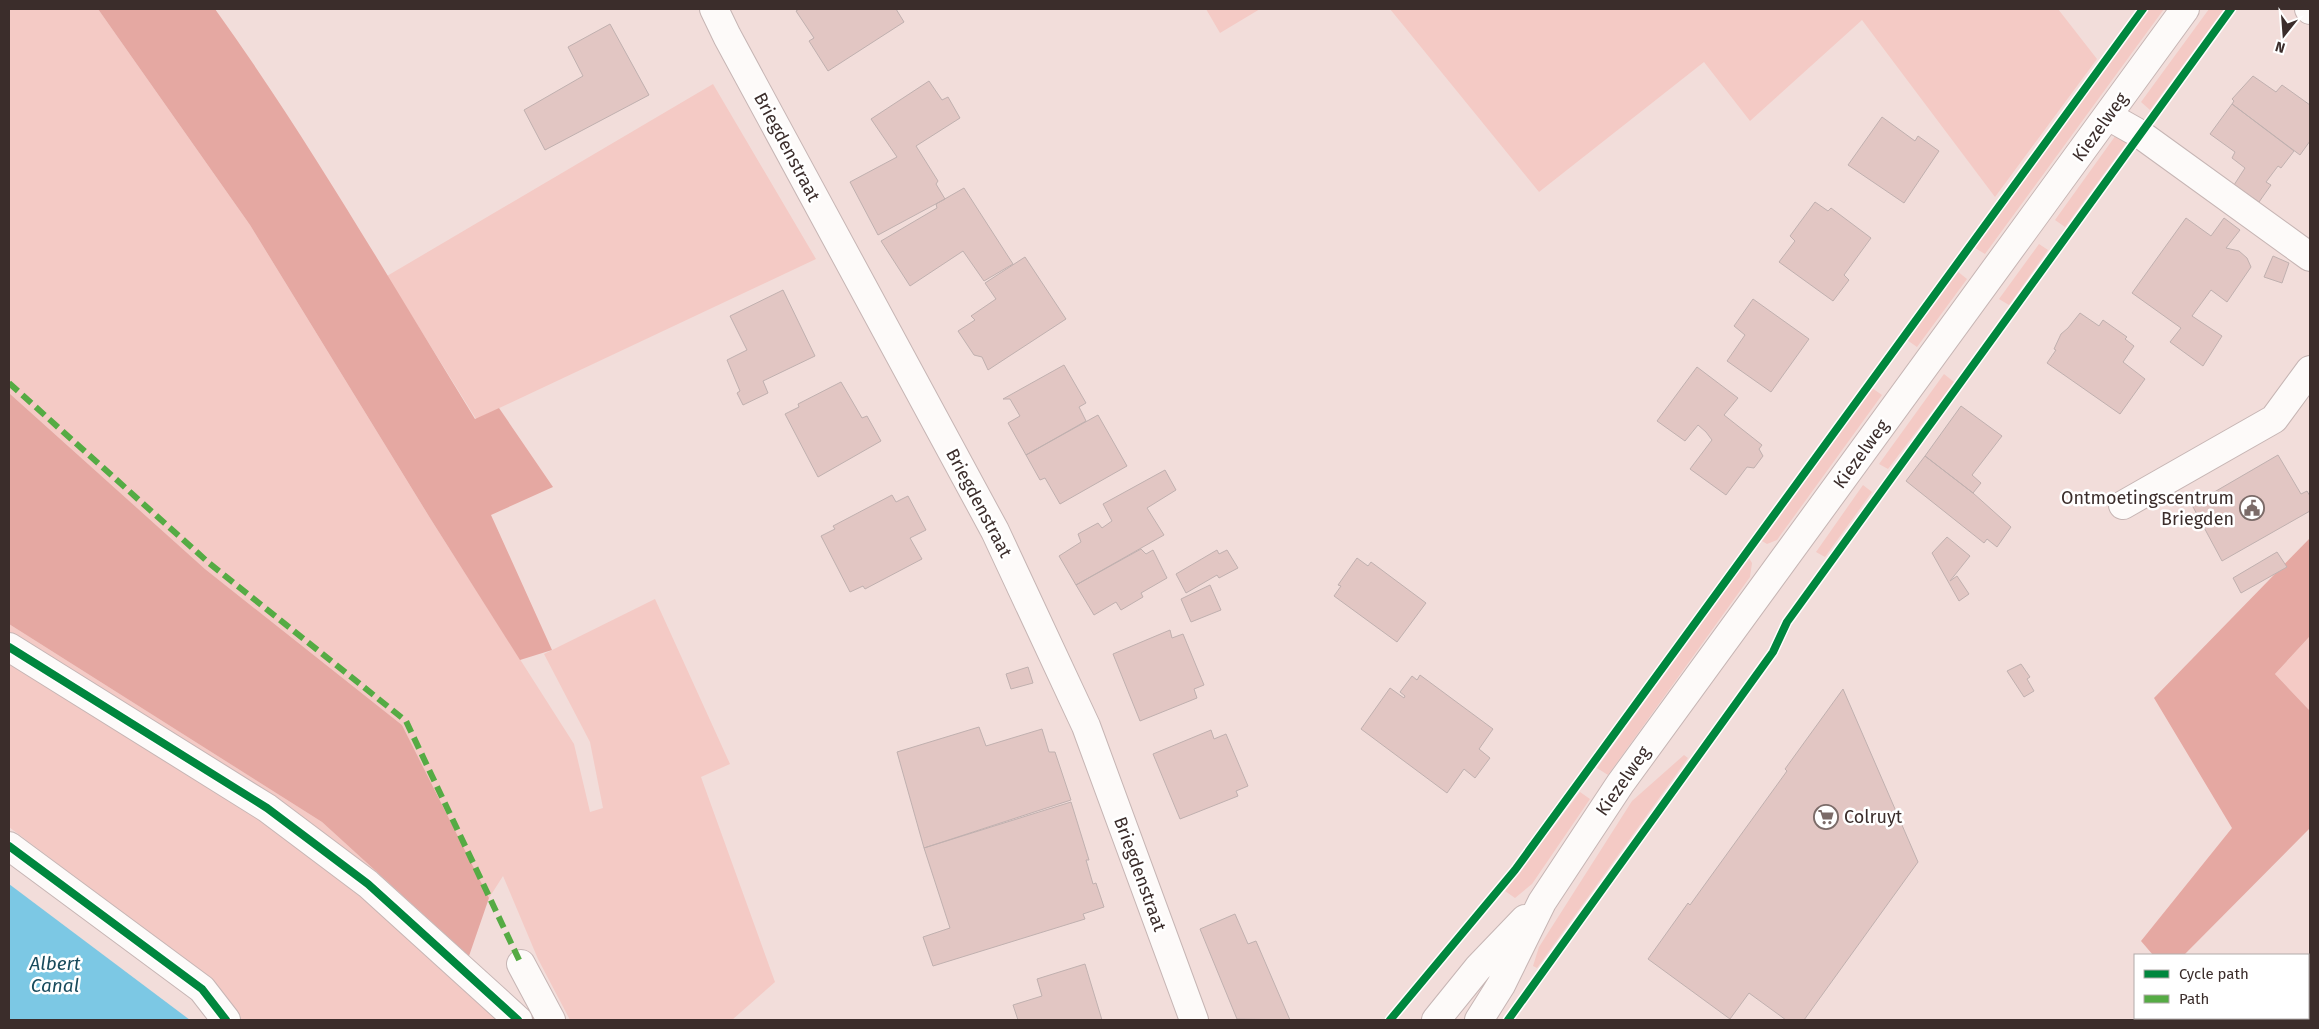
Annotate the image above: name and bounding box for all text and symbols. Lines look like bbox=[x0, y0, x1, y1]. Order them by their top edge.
north arrow bbox=[2259, 10, 2309, 60]
text: N bbox=[2273, 37, 2287, 56]
street label: Kiezelweg bbox=[2068, 88, 2133, 166]
street label: Briegdenstraat bbox=[749, 89, 825, 206]
street label: Kiezelweg bbox=[1829, 415, 1894, 493]
street label: Briegdenstraat bbox=[941, 445, 1017, 562]
place label: Ontmoetingscentrum Briegden bbox=[2061, 487, 2234, 530]
public building icon: Ontmoetingscentrum Briegden bbox=[2239, 495, 2265, 521]
street label: Kiezelweg bbox=[1591, 741, 1655, 820]
supermarket icon: Colruyt bbox=[1813, 804, 1839, 830]
place label: Colruyt bbox=[1844, 806, 1903, 828]
street label: Briegdenstraat bbox=[1109, 814, 1171, 935]
water label: Albert Canal bbox=[28, 952, 81, 997]
legend bbox=[2134, 954, 2309, 1019]
text: Cycle path bbox=[2179, 965, 2249, 983]
text: Path bbox=[2179, 990, 2209, 1008]

